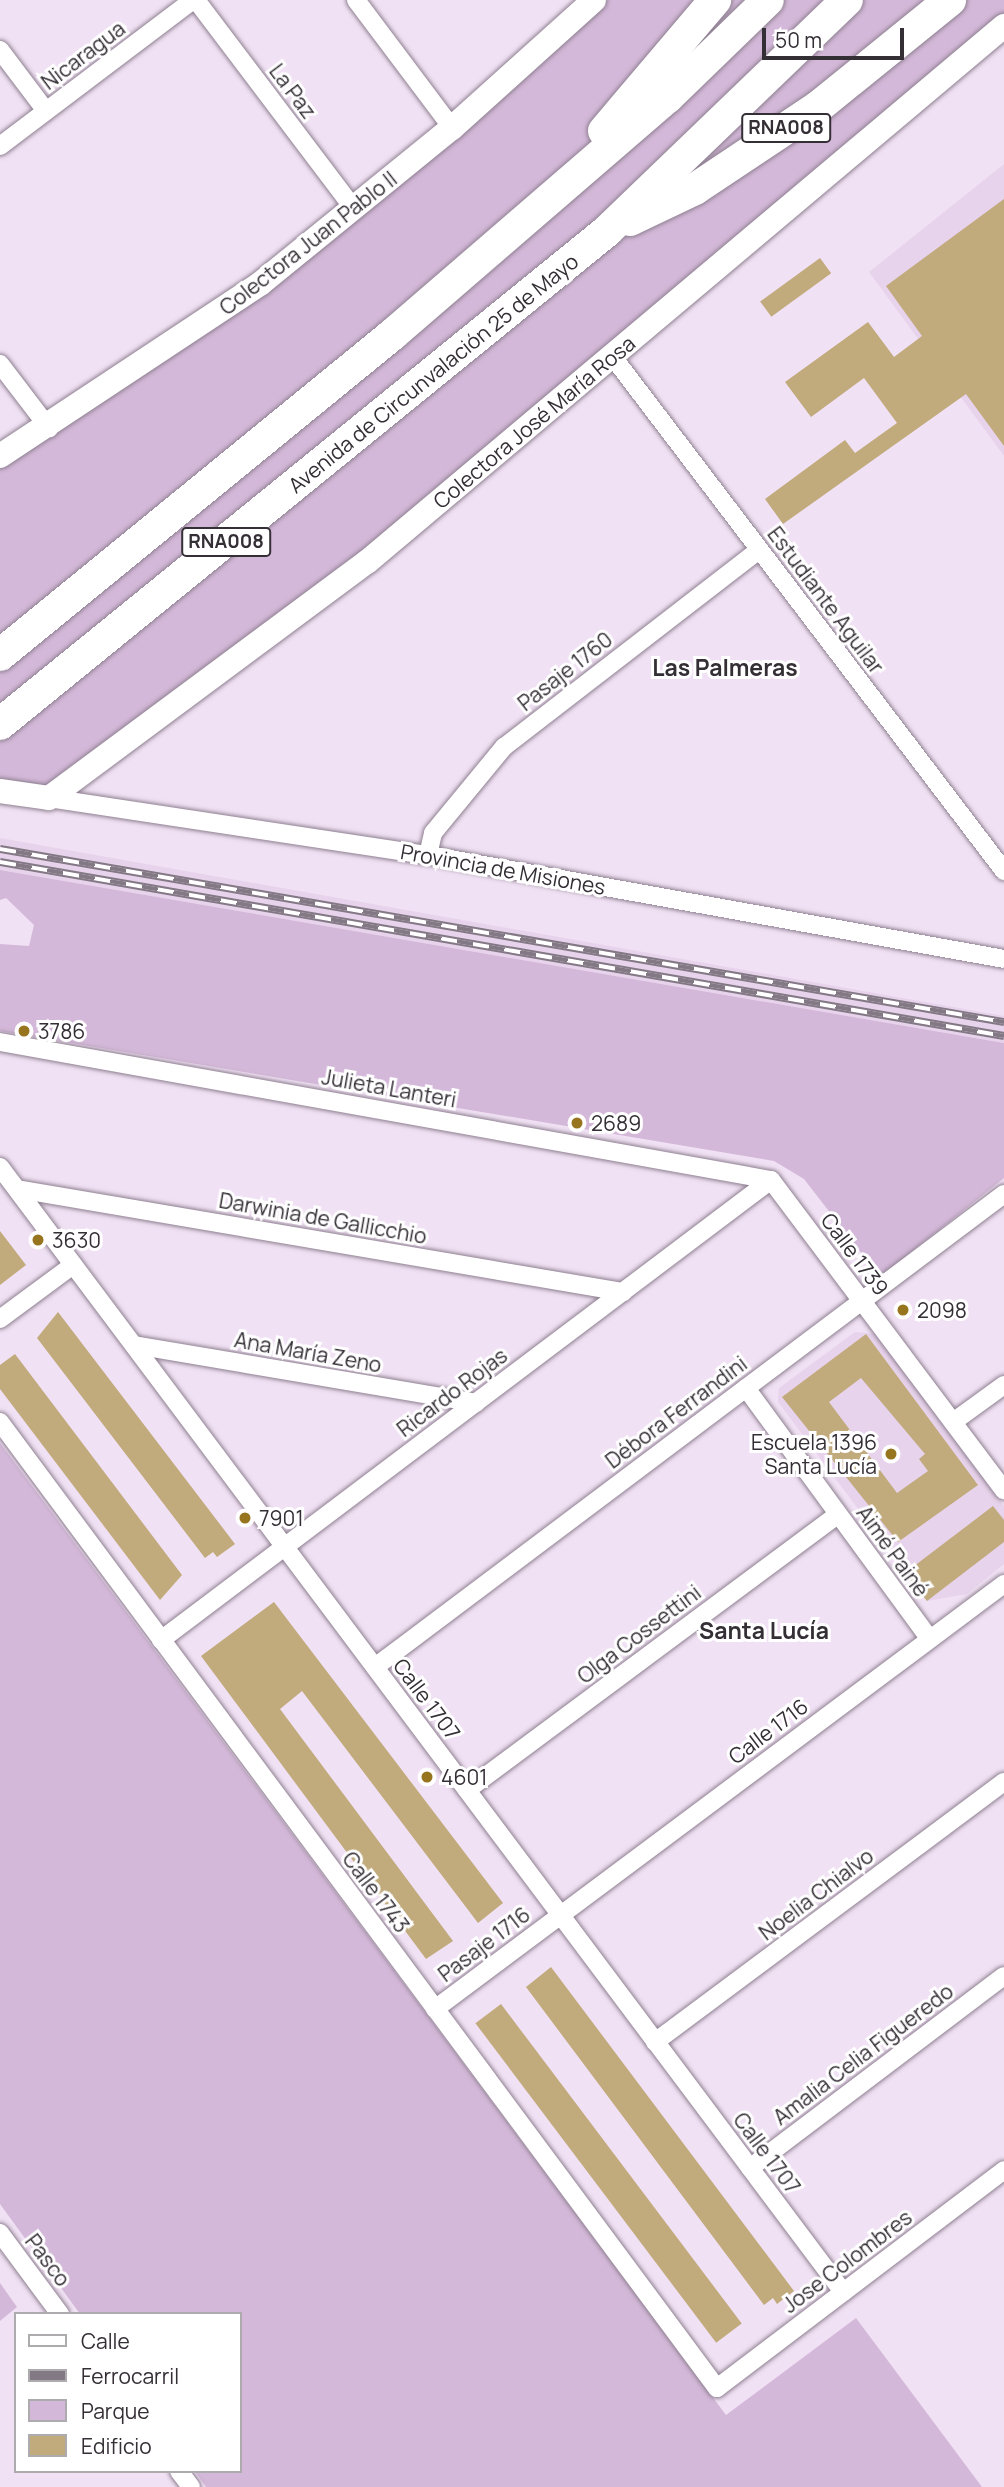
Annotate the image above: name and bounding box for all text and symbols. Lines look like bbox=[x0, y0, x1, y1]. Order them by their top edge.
scale bar bbox=[766, 14, 908, 58]
street label: Nicaragua bbox=[36, 15, 130, 95]
text: 50 m bbox=[775, 26, 822, 54]
street label: La Paz bbox=[264, 59, 322, 123]
road number: RNA008 bbox=[740, 112, 832, 144]
street label: Colectora Juan Pablo II bbox=[214, 166, 402, 320]
street label: Avenida de Circunvalación 25 de Mayo bbox=[283, 248, 583, 498]
street label: Colectora José María Rosa bbox=[428, 330, 640, 514]
street label: Estudiante Aguilar bbox=[763, 522, 889, 678]
road number: RNA008 bbox=[180, 526, 272, 558]
street label: Pasaje 1760 bbox=[513, 626, 617, 716]
district label: Las Palmeras bbox=[652, 653, 798, 681]
street label: Provincia de Misiones bbox=[399, 839, 607, 899]
place label: 3786 bbox=[38, 1018, 85, 1044]
marker: 3786 bbox=[16, 1023, 32, 1039]
street label: Julieta Lanteri bbox=[320, 1064, 458, 1112]
place label: 2689 bbox=[591, 1110, 641, 1136]
marker: 2689 bbox=[569, 1115, 585, 1131]
street label: Darwinia de Gallicchio bbox=[217, 1187, 429, 1249]
street label: Calle 1739 bbox=[816, 1208, 894, 1300]
place label: 3630 bbox=[52, 1227, 101, 1253]
marker: 3630 bbox=[30, 1232, 46, 1248]
place label: 2098 bbox=[917, 1297, 967, 1323]
marker: 2098 bbox=[895, 1302, 911, 1318]
street label: Ana María Zeno bbox=[232, 1327, 384, 1377]
street label: Ricardo Rojas bbox=[392, 1342, 512, 1442]
street label: Débora Ferrandini bbox=[600, 1351, 752, 1473]
place label: Escuela 1396 Santa Lucía bbox=[751, 1429, 877, 1479]
marker: Escuela 1396 Santa Lucía bbox=[883, 1446, 899, 1462]
street label: Aimé Painé bbox=[852, 1501, 934, 1601]
place label: 7901 bbox=[259, 1505, 304, 1531]
marker: 7901 bbox=[237, 1510, 253, 1526]
street label: Olga Cossettini bbox=[572, 1579, 706, 1689]
district label: Santa Lucía bbox=[699, 1616, 829, 1644]
street label: Calle 1707 bbox=[388, 1653, 466, 1745]
street label: Calle 1716 bbox=[723, 1693, 813, 1769]
place label: 4601 bbox=[441, 1764, 487, 1790]
marker: 4601 bbox=[419, 1769, 435, 1785]
street label: Noelia Chialvo bbox=[754, 1843, 878, 1945]
street label: Calle 1743 bbox=[337, 1847, 415, 1937]
street label: Pasaje 1716 bbox=[433, 1901, 535, 1987]
street label: Amalia Celia Figueredo bbox=[768, 1978, 958, 2130]
street label: Calle 1707 bbox=[728, 2107, 806, 2199]
street label: Jose Colombres bbox=[777, 2204, 917, 2318]
street label: Pasco bbox=[20, 2229, 76, 2291]
legend bbox=[14, 2312, 242, 2473]
text: Calle bbox=[81, 2327, 130, 2355]
text: Ferrocarril bbox=[81, 2362, 179, 2390]
text: Parque bbox=[81, 2397, 150, 2425]
text: Edificio bbox=[81, 2432, 152, 2460]

